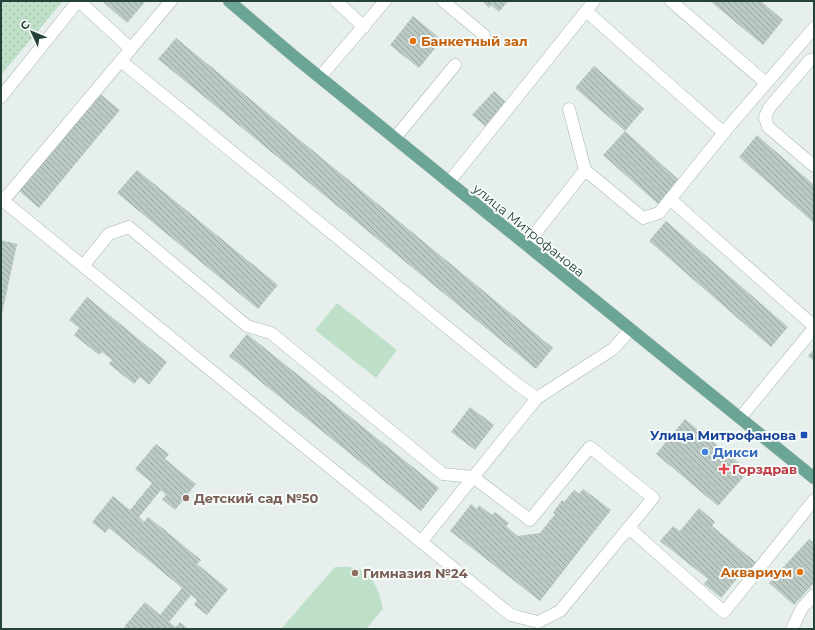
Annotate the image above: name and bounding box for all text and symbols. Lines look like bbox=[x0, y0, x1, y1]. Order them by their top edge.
north arrow bbox=[12, 12, 52, 52]
text: С bbox=[17, 17, 33, 33]
place label: Банкетный зал bbox=[421, 33, 528, 49]
marker: Банкетный зал bbox=[408, 36, 418, 46]
street label: улица Митрофанова bbox=[469, 179, 588, 280]
place label: Улица Митрофанова bbox=[650, 427, 796, 443]
marker: Улица Митрофанова bbox=[799, 430, 809, 440]
place label: Дикси bbox=[713, 444, 758, 460]
marker: Дикси bbox=[700, 447, 710, 457]
place label: Горздрав bbox=[732, 461, 797, 477]
marker: Горздрав bbox=[719, 464, 729, 474]
place label: Детский сад №50 bbox=[194, 490, 319, 506]
marker: Детский сад №50 bbox=[181, 493, 191, 503]
place label: Аквариум bbox=[720, 564, 792, 580]
place label: Гимназия №24 bbox=[363, 565, 468, 581]
marker: Аквариум bbox=[795, 567, 805, 577]
marker: Гимназия №24 bbox=[350, 568, 360, 578]

